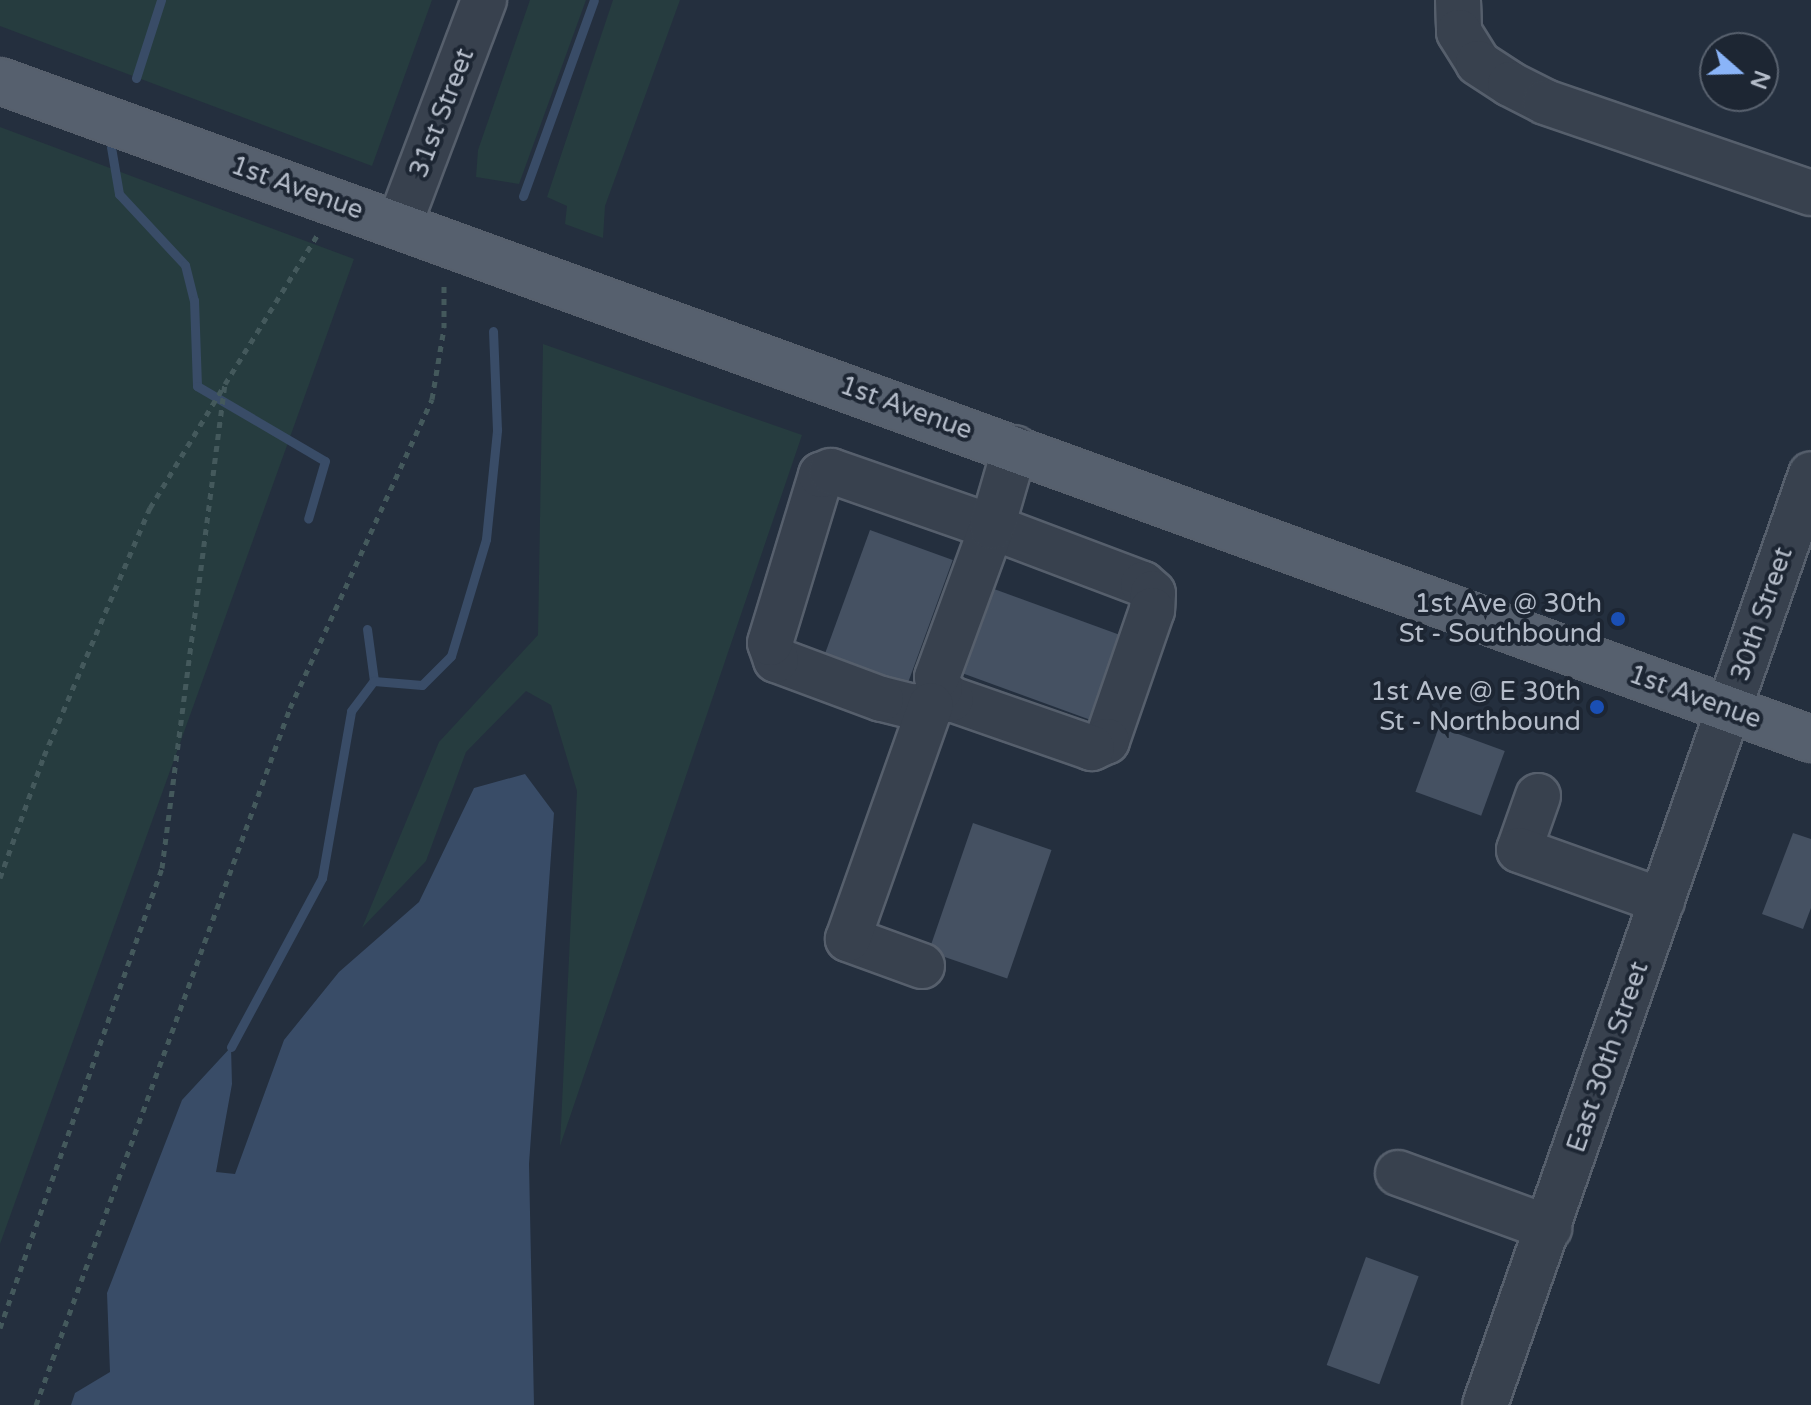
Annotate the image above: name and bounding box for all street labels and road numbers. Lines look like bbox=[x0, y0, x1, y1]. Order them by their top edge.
street label: 31st Street bbox=[403, 44, 481, 182]
street label: 1st Avenue bbox=[227, 150, 367, 226]
street label: 1st Avenue bbox=[836, 370, 976, 446]
street label: 30th Street bbox=[1725, 543, 1799, 685]
street label: 1st Avenue bbox=[1625, 659, 1765, 735]
street label: East 30th Street bbox=[1561, 958, 1655, 1156]

